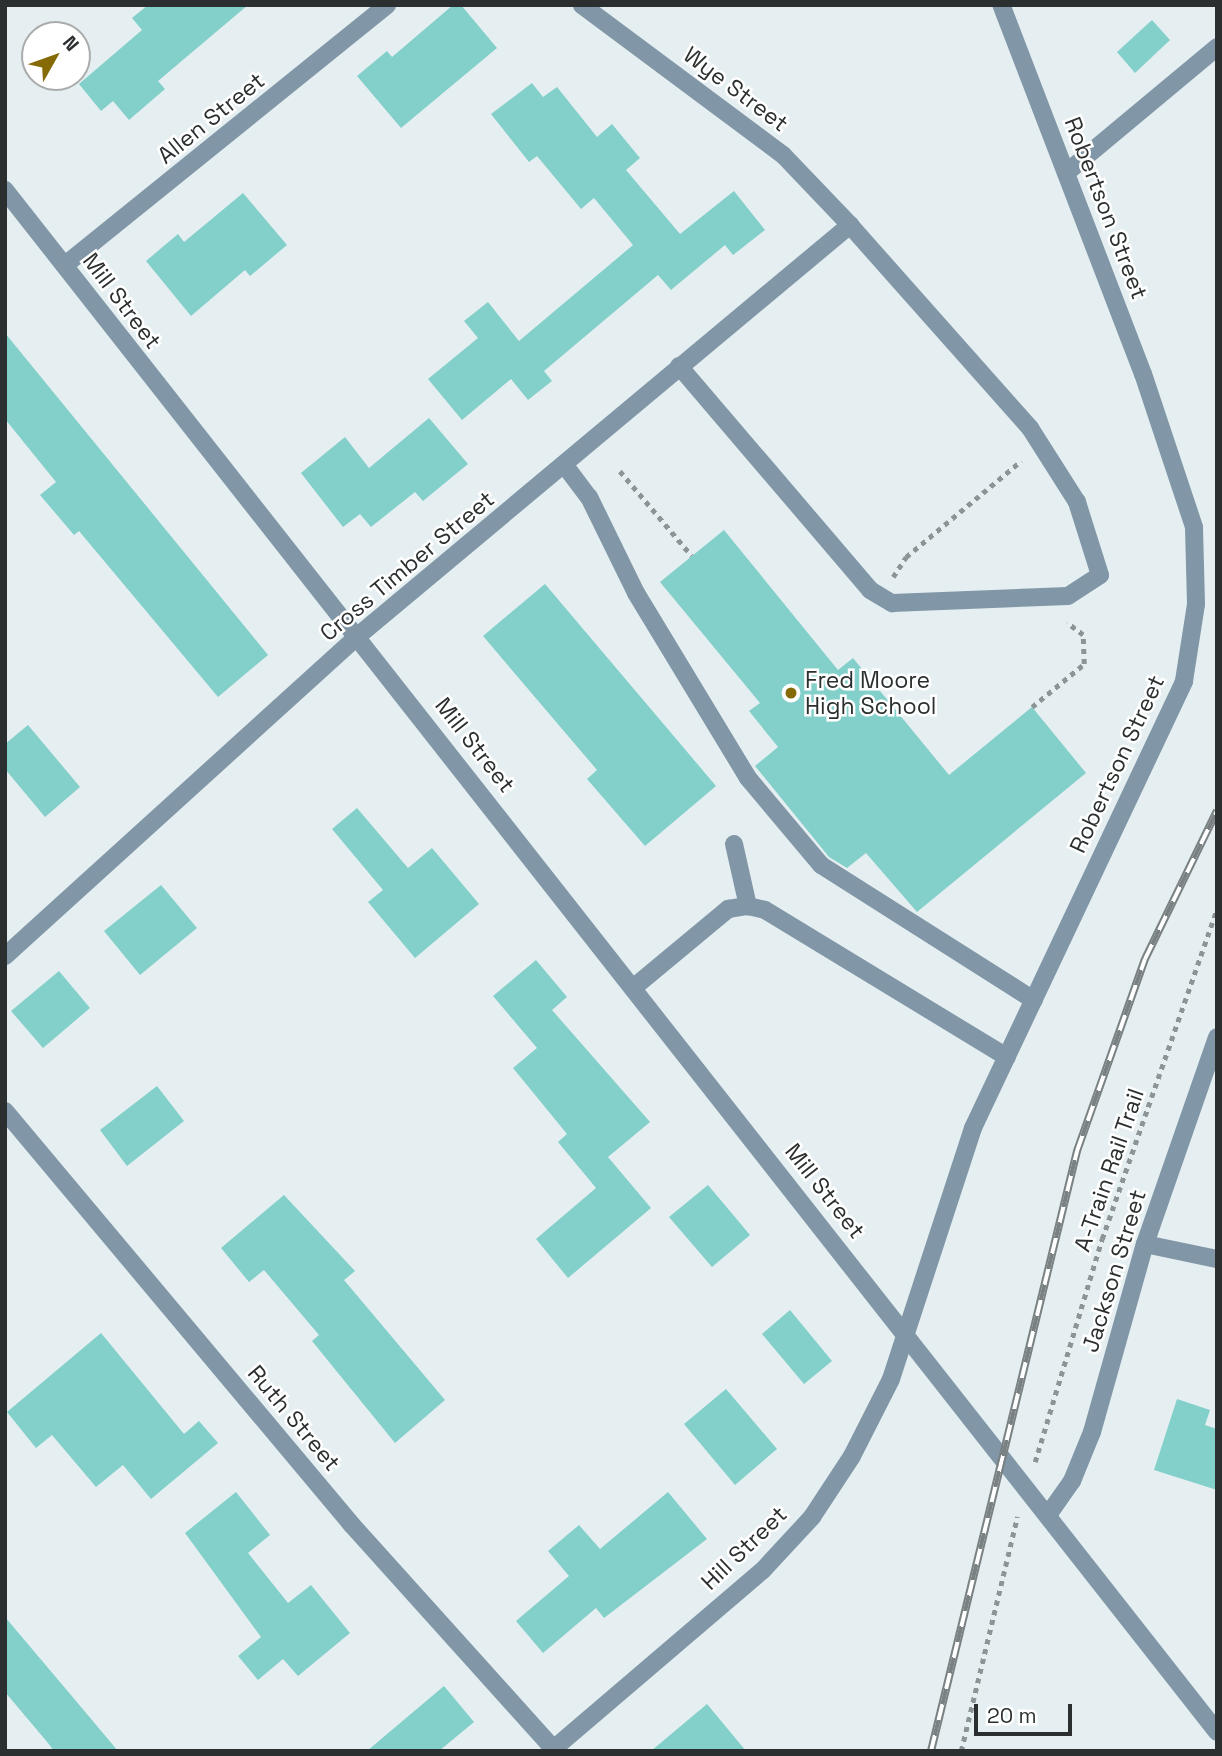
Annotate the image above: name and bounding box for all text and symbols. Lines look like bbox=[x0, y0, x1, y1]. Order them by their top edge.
north arrow bbox=[21, 21, 91, 91]
text: N bbox=[57, 31, 85, 56]
street label: Wye Street bbox=[678, 41, 794, 137]
street label: Allen Street bbox=[152, 66, 270, 170]
street label: Robertson Street bbox=[1059, 113, 1153, 303]
street label: Mill Street bbox=[77, 248, 167, 354]
street label: Cross Timber Street bbox=[314, 485, 500, 647]
place label: Fred Moore High School bbox=[805, 666, 937, 720]
street label: Robertson Street bbox=[1064, 671, 1170, 857]
marker: Fred Moore High School bbox=[783, 685, 799, 701]
street label: Mill Street bbox=[429, 692, 521, 798]
street label: A-Train Rail Trail bbox=[1068, 1085, 1150, 1255]
street label: Mill Street bbox=[779, 1138, 871, 1244]
street label: Jackson Street bbox=[1076, 1186, 1152, 1356]
street label: Ruth Street bbox=[242, 1360, 346, 1476]
street label: Hill Street bbox=[695, 1500, 793, 1596]
scale bar bbox=[977, 1690, 1075, 1734]
text: 20 m bbox=[987, 1702, 1037, 1729]

